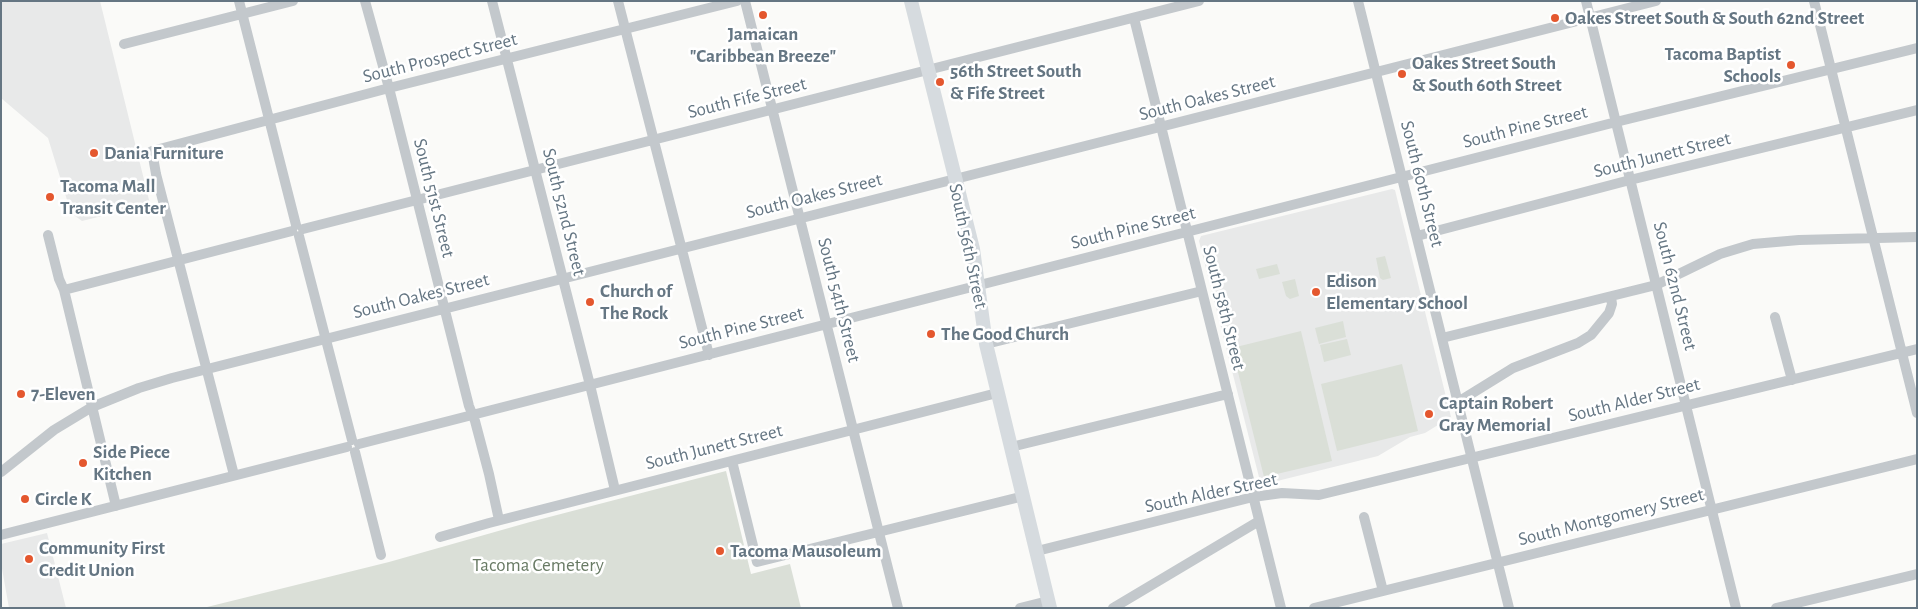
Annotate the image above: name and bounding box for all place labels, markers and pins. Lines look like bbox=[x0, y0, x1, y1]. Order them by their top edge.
place label: Oakes Street South & South 62nd Street bbox=[1565, 7, 1864, 29]
marker: Jamaican "Caribbean Breeze" bbox=[757, 9, 769, 21]
marker: Oakes Street South & South 62nd Street bbox=[1549, 12, 1561, 24]
place label: Jamaican "Caribbean Breeze" bbox=[690, 23, 836, 67]
place label: Tacoma Baptist Schools bbox=[1664, 43, 1781, 87]
place label: Oakes Street South & South 60th Street bbox=[1412, 52, 1562, 96]
marker: Tacoma Baptist Schools bbox=[1785, 59, 1797, 71]
place label: 56th Street South & Fife Street bbox=[950, 60, 1082, 104]
marker: Oakes Street South & South 60th Street bbox=[1396, 68, 1408, 80]
marker: 56th Street South & Fife Street bbox=[934, 76, 946, 88]
place label: Dania Furniture bbox=[104, 142, 224, 164]
marker: Dania Furniture bbox=[88, 147, 100, 159]
place label: Tacoma Mall Transit Center bbox=[60, 175, 166, 219]
marker: Tacoma Mall Transit Center bbox=[44, 191, 56, 203]
place label: Edison Elementary School bbox=[1326, 270, 1468, 314]
place label: Church of The Rock bbox=[600, 280, 672, 324]
marker: Edison Elementary School bbox=[1310, 286, 1322, 298]
marker: Church of The Rock bbox=[584, 296, 596, 308]
place label: The Good Church bbox=[941, 323, 1069, 345]
marker: The Good Church bbox=[925, 328, 937, 340]
place label: 7-Eleven bbox=[31, 383, 95, 405]
marker: 7-Eleven bbox=[15, 388, 27, 400]
place label: Captain Robert Gray Memorial bbox=[1439, 392, 1553, 436]
marker: Captain Robert Gray Memorial bbox=[1423, 408, 1435, 420]
place label: Side Piece Kitchen bbox=[93, 441, 170, 485]
marker: Side Piece Kitchen bbox=[77, 457, 89, 469]
place label: Circle K bbox=[35, 488, 92, 510]
marker: Circle K bbox=[19, 493, 31, 505]
place label: Community First Credit Union bbox=[39, 537, 165, 581]
place label: Tacoma Mausoleum bbox=[730, 540, 881, 562]
marker: Tacoma Mausoleum bbox=[714, 545, 726, 557]
marker: Community First Credit Union bbox=[23, 553, 35, 565]

